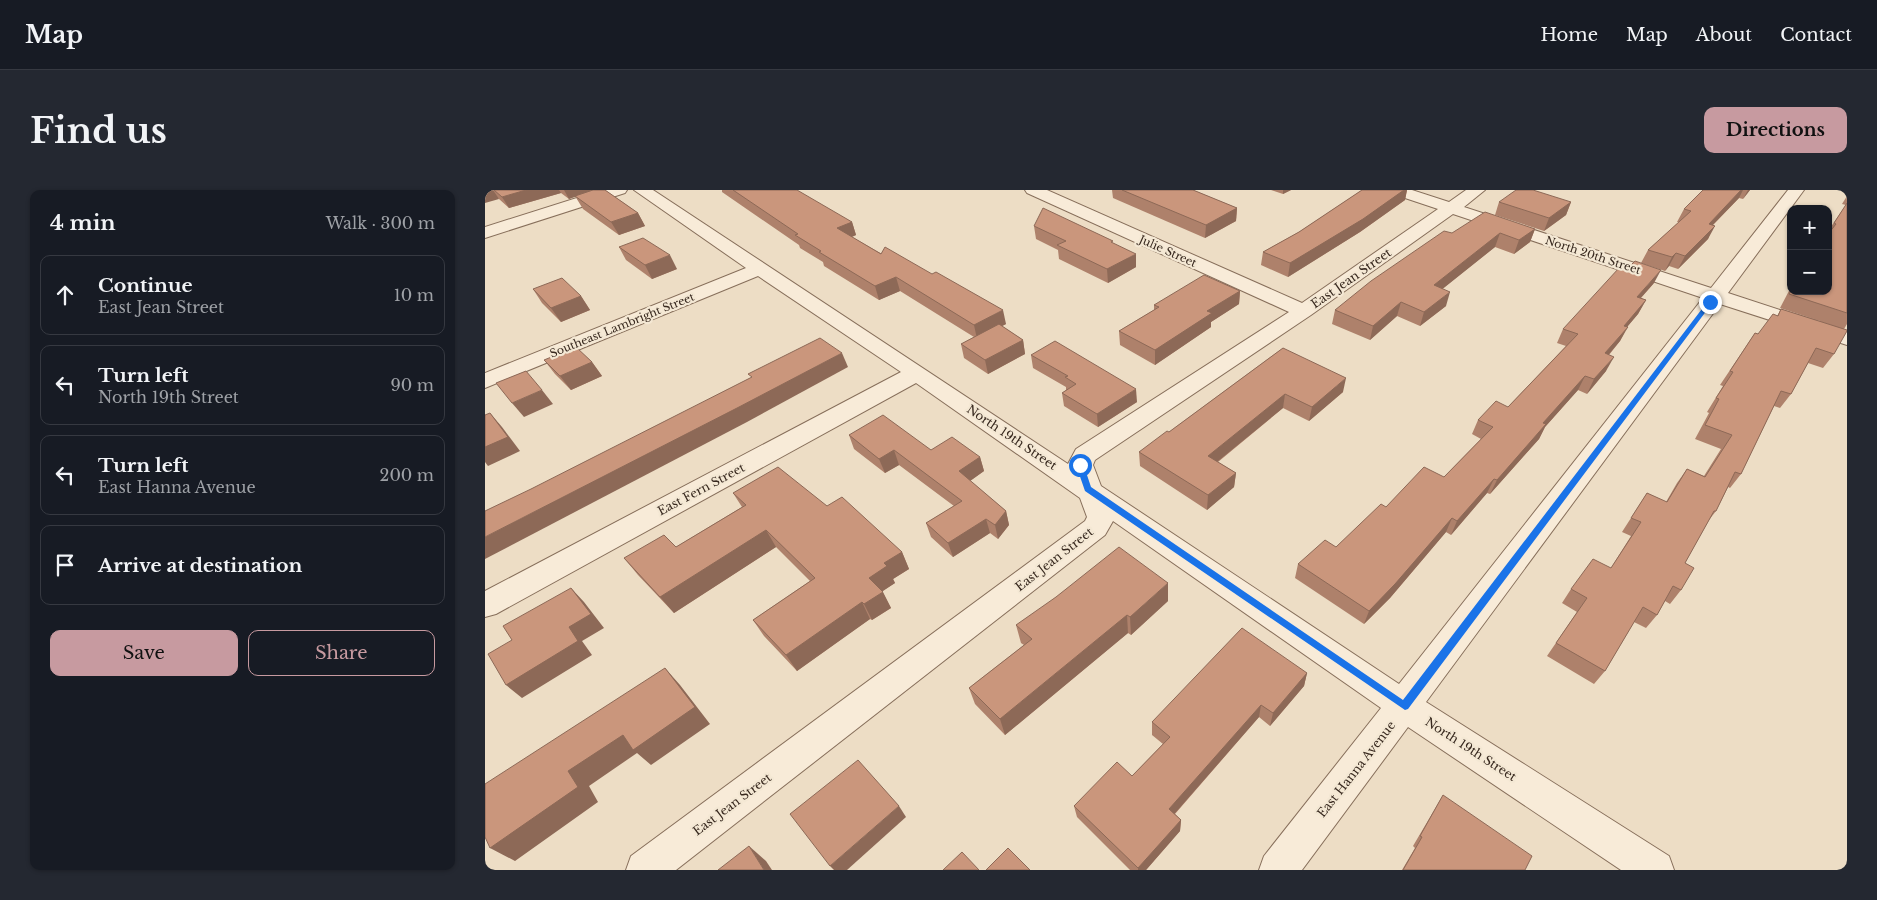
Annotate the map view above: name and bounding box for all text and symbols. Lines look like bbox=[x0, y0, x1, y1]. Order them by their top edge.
text: Map bbox=[25, 20, 83, 49]
text: Home bbox=[1540, 24, 1598, 46]
text: Map bbox=[1626, 24, 1668, 46]
text: About bbox=[1696, 24, 1752, 46]
text: Contact bbox=[1780, 24, 1852, 46]
button: Directions bbox=[1704, 107, 1847, 153]
text: Find us bbox=[30, 109, 167, 152]
map controls bbox=[1787, 205, 1832, 295]
button: + bbox=[1787, 205, 1832, 250]
text: 4 min bbox=[50, 210, 116, 236]
text: Walk · 300 m bbox=[326, 213, 435, 233]
street label: Julie Street bbox=[1135, 231, 1200, 270]
street label: North 20th Street bbox=[1544, 233, 1643, 277]
street label: East Jean Street bbox=[1308, 244, 1394, 311]
button: − bbox=[1787, 250, 1832, 295]
text: Continue bbox=[98, 274, 193, 297]
icon: ahead bbox=[51, 281, 79, 309]
text: 10 m bbox=[394, 285, 434, 305]
street label: Southeast Lambright Street bbox=[548, 289, 697, 360]
route end bbox=[1699, 291, 1722, 314]
text: East Jean Street bbox=[98, 297, 224, 317]
text: Turn left bbox=[98, 364, 189, 387]
icon: left bbox=[51, 371, 79, 399]
text: 90 m bbox=[391, 375, 434, 395]
text: North 19th Street bbox=[98, 387, 239, 407]
street label: North 19th Street bbox=[964, 401, 1060, 473]
text: Turn left bbox=[98, 454, 189, 477]
route start bbox=[1069, 454, 1092, 477]
street label: East Fern Street bbox=[655, 459, 748, 518]
icon: left bbox=[51, 461, 79, 489]
text: 200 m bbox=[380, 465, 434, 485]
text: East Hanna Avenue bbox=[98, 477, 256, 497]
street label: East Jean Street bbox=[1012, 524, 1096, 594]
icon: arrive bbox=[51, 551, 79, 579]
text: Arrive at destination bbox=[98, 554, 302, 577]
button: Save bbox=[50, 630, 238, 676]
button: Share bbox=[248, 630, 435, 676]
street label: North 19th Street bbox=[1423, 714, 1520, 784]
street label: East Hanna Avenue bbox=[1314, 718, 1398, 820]
street label: East Jean Street bbox=[690, 769, 775, 838]

